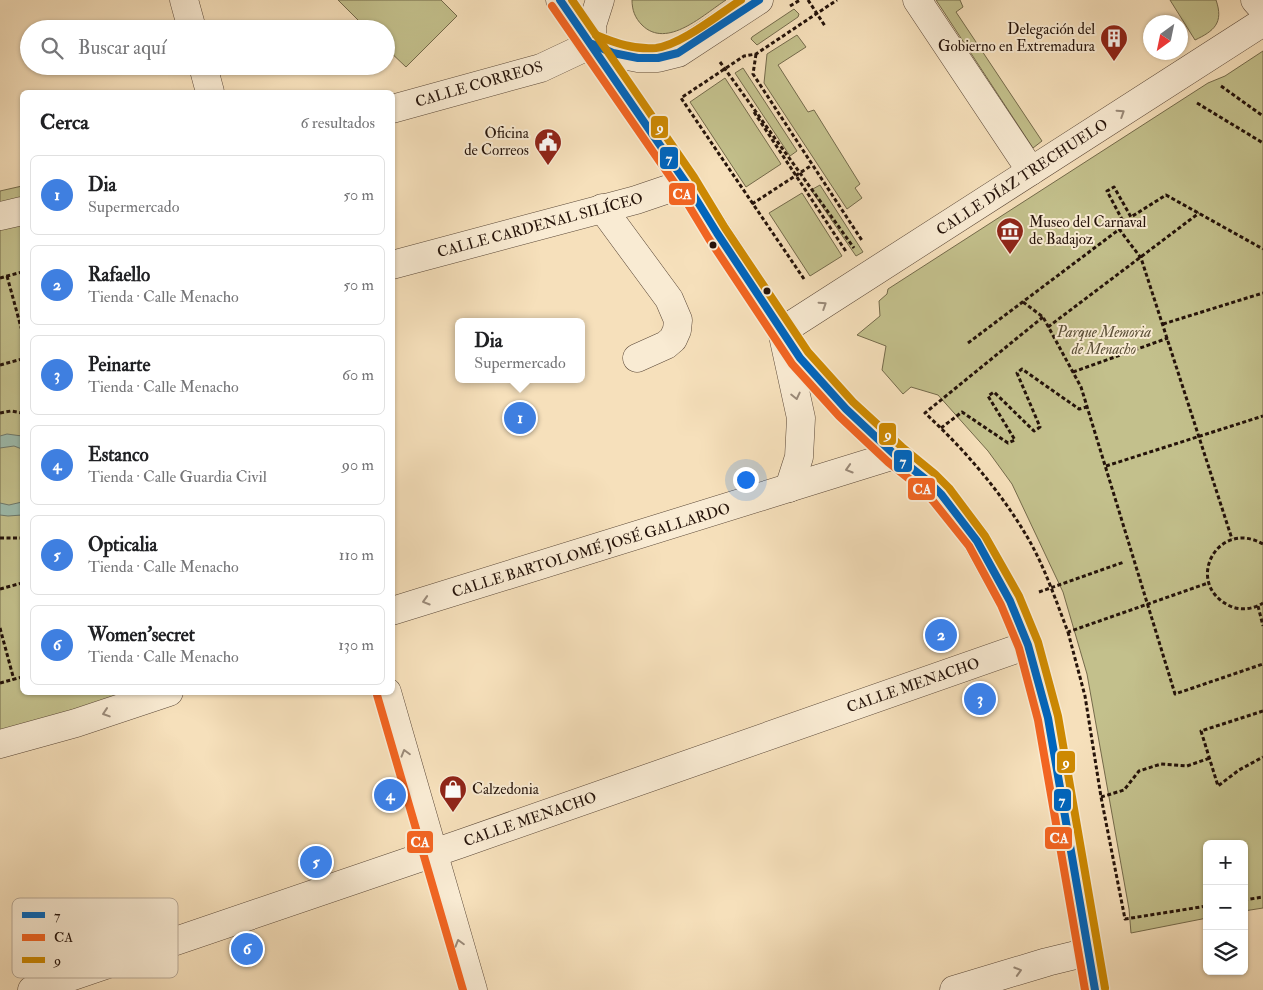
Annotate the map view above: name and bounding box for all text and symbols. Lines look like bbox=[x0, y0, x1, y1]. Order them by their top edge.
north arrow bbox=[1143, 15, 1188, 60]
search box bbox=[20, 20, 395, 75]
place label: Delegación del Gobierno en Extremadura bbox=[938, 20, 1096, 56]
building icon: Delegación del Gobierno en Extremadura bbox=[1099, 23, 1129, 62]
icon: search bbox=[38, 34, 66, 62]
text: Buscar aquí bbox=[78, 36, 166, 60]
street label: CALLE CORREOS bbox=[413, 57, 545, 112]
text: Cerca bbox=[40, 109, 89, 136]
one-way arrow bbox=[1116, 110, 1125, 119]
text: 6 resultados bbox=[300, 113, 375, 133]
street label: CALLE DÍAZ TRECHUELO bbox=[932, 114, 1112, 240]
line badge: 9 bbox=[650, 115, 669, 139]
text: 9 bbox=[654, 119, 664, 136]
place label: Oficina de Correos bbox=[464, 124, 530, 160]
public building icon: Oficina de Correos bbox=[533, 127, 563, 166]
line badge: 7 bbox=[659, 146, 679, 170]
text: 7 bbox=[666, 150, 673, 167]
text: Dia bbox=[88, 173, 116, 197]
line badge: CA bbox=[668, 182, 696, 206]
text: 1 bbox=[54, 185, 60, 205]
text: 50 m bbox=[343, 185, 374, 205]
text: CA bbox=[672, 186, 692, 203]
street label: CALLE CARDENAL SILÍCEO bbox=[435, 188, 645, 262]
text: Supermercado bbox=[88, 197, 179, 217]
place label: Museo del Carnaval de Badajoz bbox=[1029, 213, 1146, 249]
museum icon: Museo del Carnaval de Badajoz bbox=[995, 216, 1025, 255]
unlabelled marker bbox=[708, 240, 718, 250]
text: Rafaello bbox=[88, 263, 150, 287]
text: 2 bbox=[53, 275, 61, 295]
text: 50 m bbox=[343, 275, 374, 295]
unlabelled marker bbox=[762, 286, 772, 296]
text: Tienda · Calle Menacho bbox=[88, 287, 239, 307]
one-way arrow bbox=[817, 302, 826, 311]
popup bbox=[455, 318, 585, 383]
park label: Parque Memoria de Menacho bbox=[1056, 323, 1151, 359]
text: Dia bbox=[474, 329, 503, 353]
text: Peinarte bbox=[88, 353, 150, 377]
text: Supermercado bbox=[474, 353, 566, 373]
text: 3 bbox=[54, 365, 60, 385]
text: 60 m bbox=[342, 365, 374, 385]
text: Tienda · Calle Menacho bbox=[88, 377, 239, 397]
one-way arrow bbox=[790, 392, 801, 401]
pin: 1 bbox=[504, 399, 536, 437]
line badge: 9 bbox=[878, 422, 897, 446]
text: 9 bbox=[882, 426, 892, 443]
text: Estanco bbox=[88, 443, 149, 467]
line badge: 7 bbox=[893, 449, 913, 473]
text: 7 bbox=[900, 453, 907, 470]
text: 4 bbox=[53, 455, 61, 475]
text: 90 m bbox=[342, 455, 374, 475]
one-way arrow bbox=[845, 464, 853, 474]
text: Tienda · Calle Guardia Civil bbox=[88, 467, 267, 487]
your location bbox=[733, 467, 759, 493]
line badge: CA bbox=[907, 477, 936, 501]
text: CA bbox=[912, 481, 932, 498]
street label: CALLE BARTOLOMÉ JOSÉ GALLARDO bbox=[449, 497, 733, 603]
text: Opticalia bbox=[88, 533, 157, 557]
text: 5 bbox=[53, 545, 61, 565]
text: 110 m bbox=[339, 545, 374, 565]
text: Tienda · Calle Menacho bbox=[88, 557, 239, 577]
one-way arrow bbox=[423, 595, 431, 605]
pin: 2 bbox=[925, 616, 957, 654]
text: Women'secret bbox=[88, 623, 195, 647]
text: 6 bbox=[53, 635, 61, 655]
text: 130 m bbox=[338, 635, 374, 655]
text: Tienda · Calle Menacho bbox=[88, 647, 239, 667]
street label: CALLE MENACHO bbox=[844, 654, 982, 717]
pin: 3 bbox=[964, 680, 996, 718]
one-way arrow bbox=[103, 707, 111, 717]
one-way arrow bbox=[400, 750, 410, 758]
line badge: 9 bbox=[1056, 750, 1076, 774]
text: 9 bbox=[1060, 754, 1070, 771]
shop icon: Calzedonia bbox=[438, 774, 468, 813]
pin: 4 bbox=[374, 776, 406, 814]
place label: Calzedonia bbox=[472, 780, 540, 799]
street label: CALLE MENACHO bbox=[461, 788, 599, 851]
line badge: 7 bbox=[1053, 788, 1072, 812]
text: 7 bbox=[1059, 792, 1066, 809]
line badge: CA bbox=[1044, 826, 1073, 850]
line badge: CA bbox=[406, 830, 434, 854]
text: CA bbox=[1049, 830, 1069, 847]
text: CA bbox=[410, 834, 430, 851]
map controls bbox=[1203, 840, 1248, 975]
button: + bbox=[1203, 840, 1248, 885]
pin: 5 bbox=[300, 843, 332, 881]
button: − bbox=[1203, 885, 1248, 930]
legend bbox=[12, 898, 178, 978]
text: 7 bbox=[54, 907, 61, 924]
text: CA bbox=[54, 929, 73, 946]
pin: 6 bbox=[231, 930, 263, 968]
button: layers bbox=[1203, 930, 1248, 975]
one-way arrow bbox=[455, 940, 465, 948]
text: 9 bbox=[53, 952, 61, 969]
one-way arrow bbox=[1013, 966, 1021, 976]

